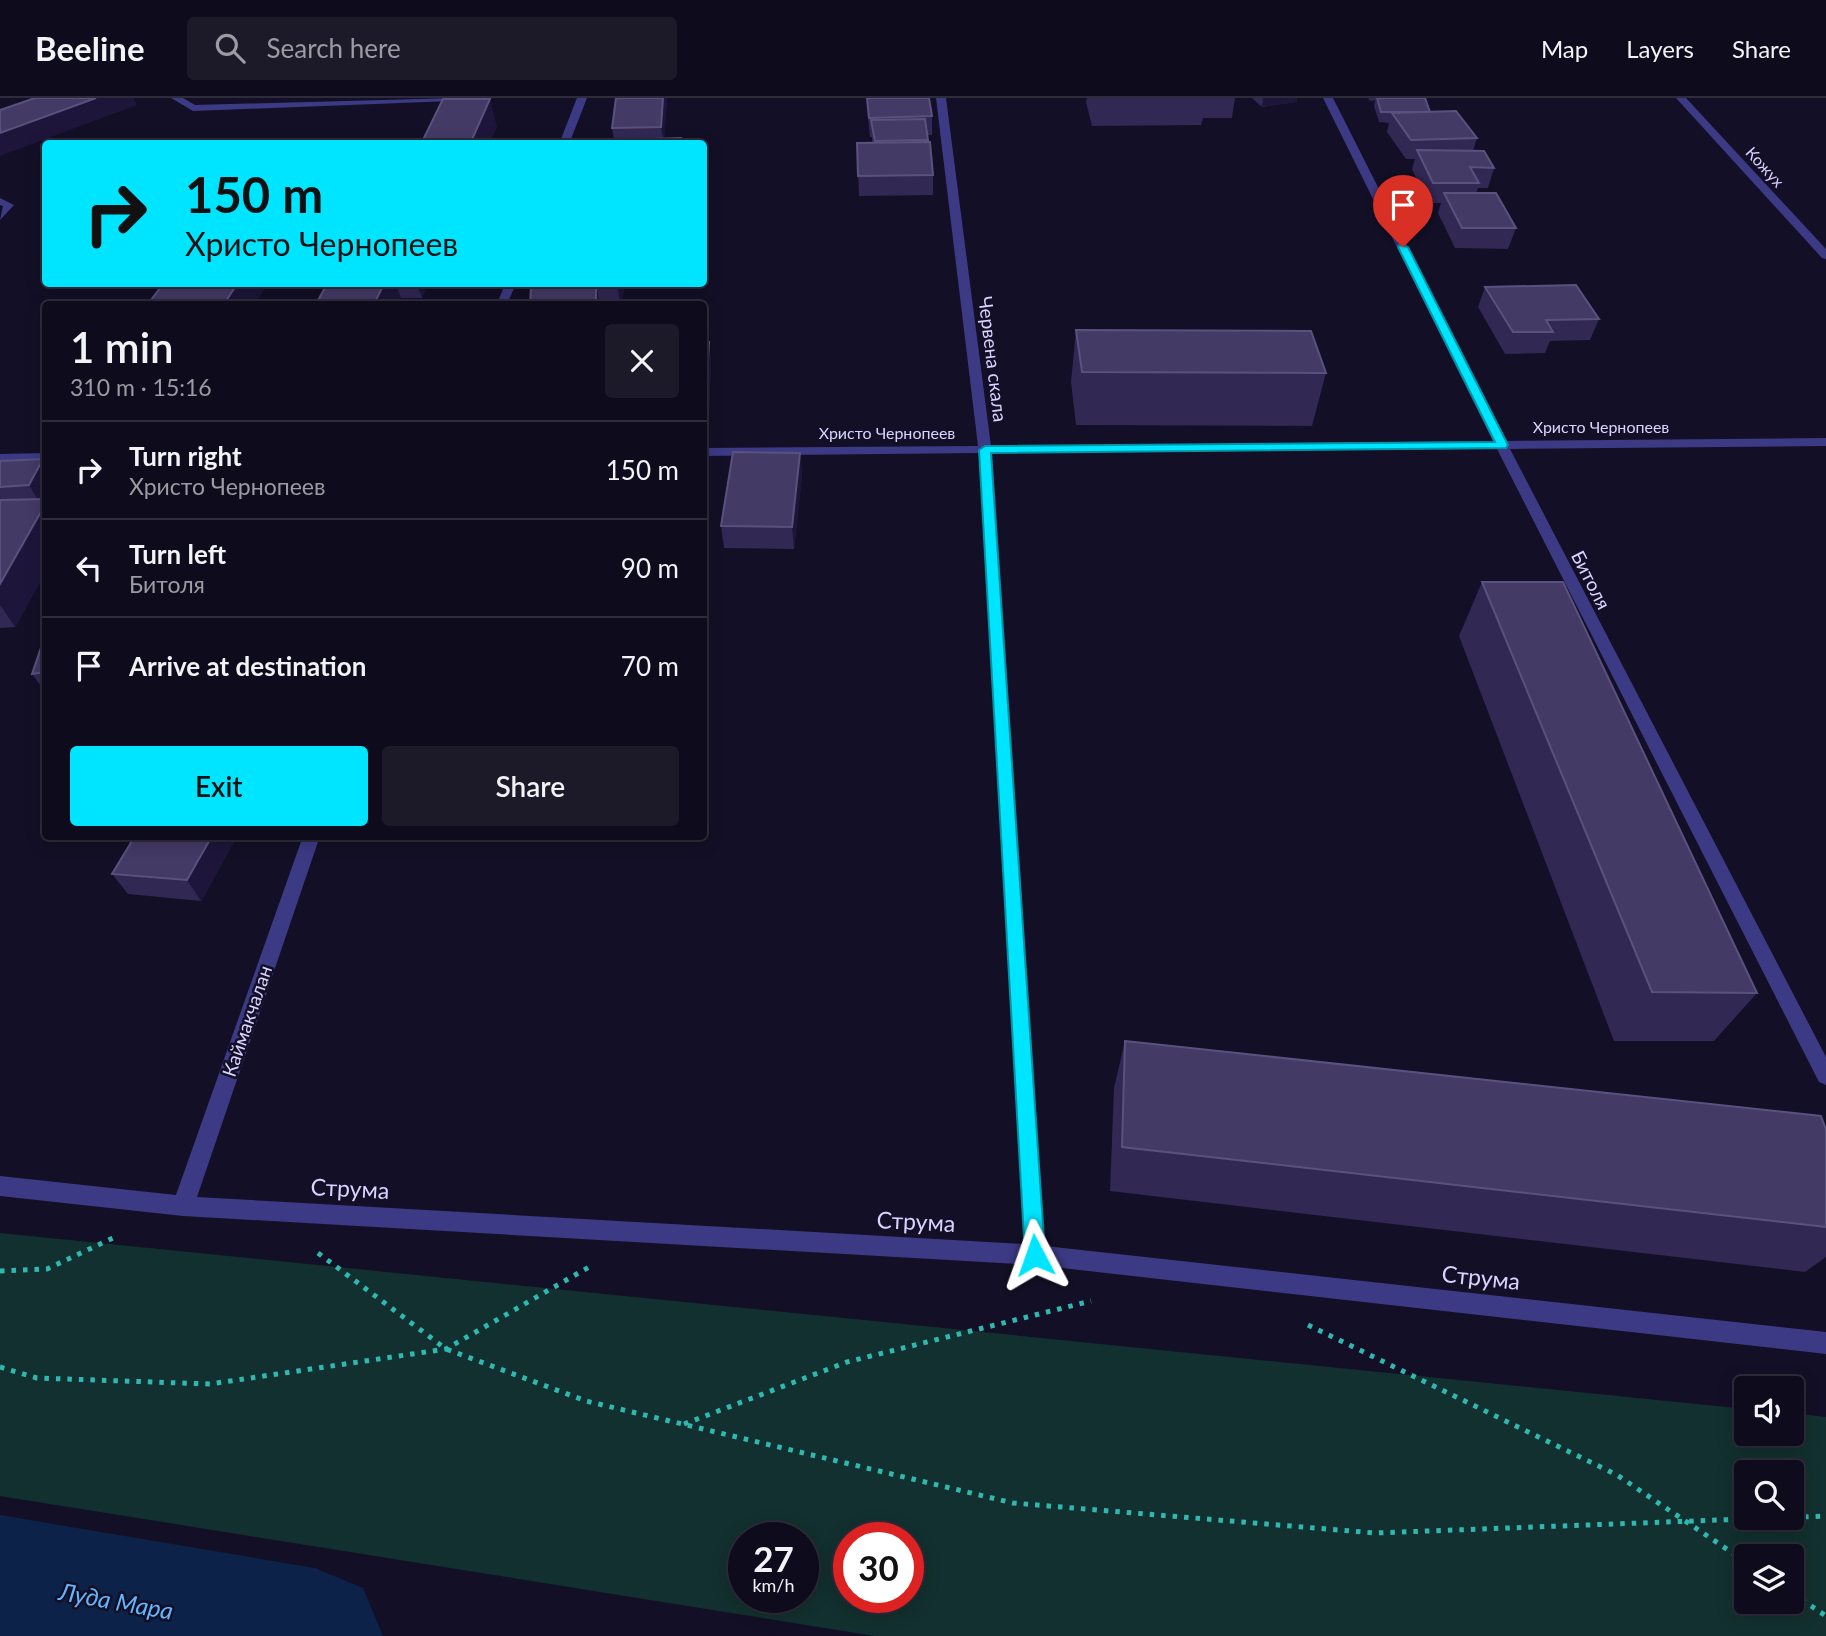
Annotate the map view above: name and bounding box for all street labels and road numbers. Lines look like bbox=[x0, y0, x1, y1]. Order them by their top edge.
street label: Кожух bbox=[1742, 143, 1788, 191]
street label: Червена скала bbox=[974, 295, 1013, 423]
street label: Христо Чернопеев bbox=[1533, 417, 1669, 436]
street label: Христо Чернопеев bbox=[819, 423, 955, 442]
street label: Битоля bbox=[1567, 547, 1616, 613]
street label: Каймакчалан bbox=[217, 962, 276, 1079]
street label: Струма bbox=[310, 1172, 390, 1204]
street label: Струма bbox=[876, 1205, 956, 1237]
street label: Струма bbox=[1441, 1259, 1522, 1295]

